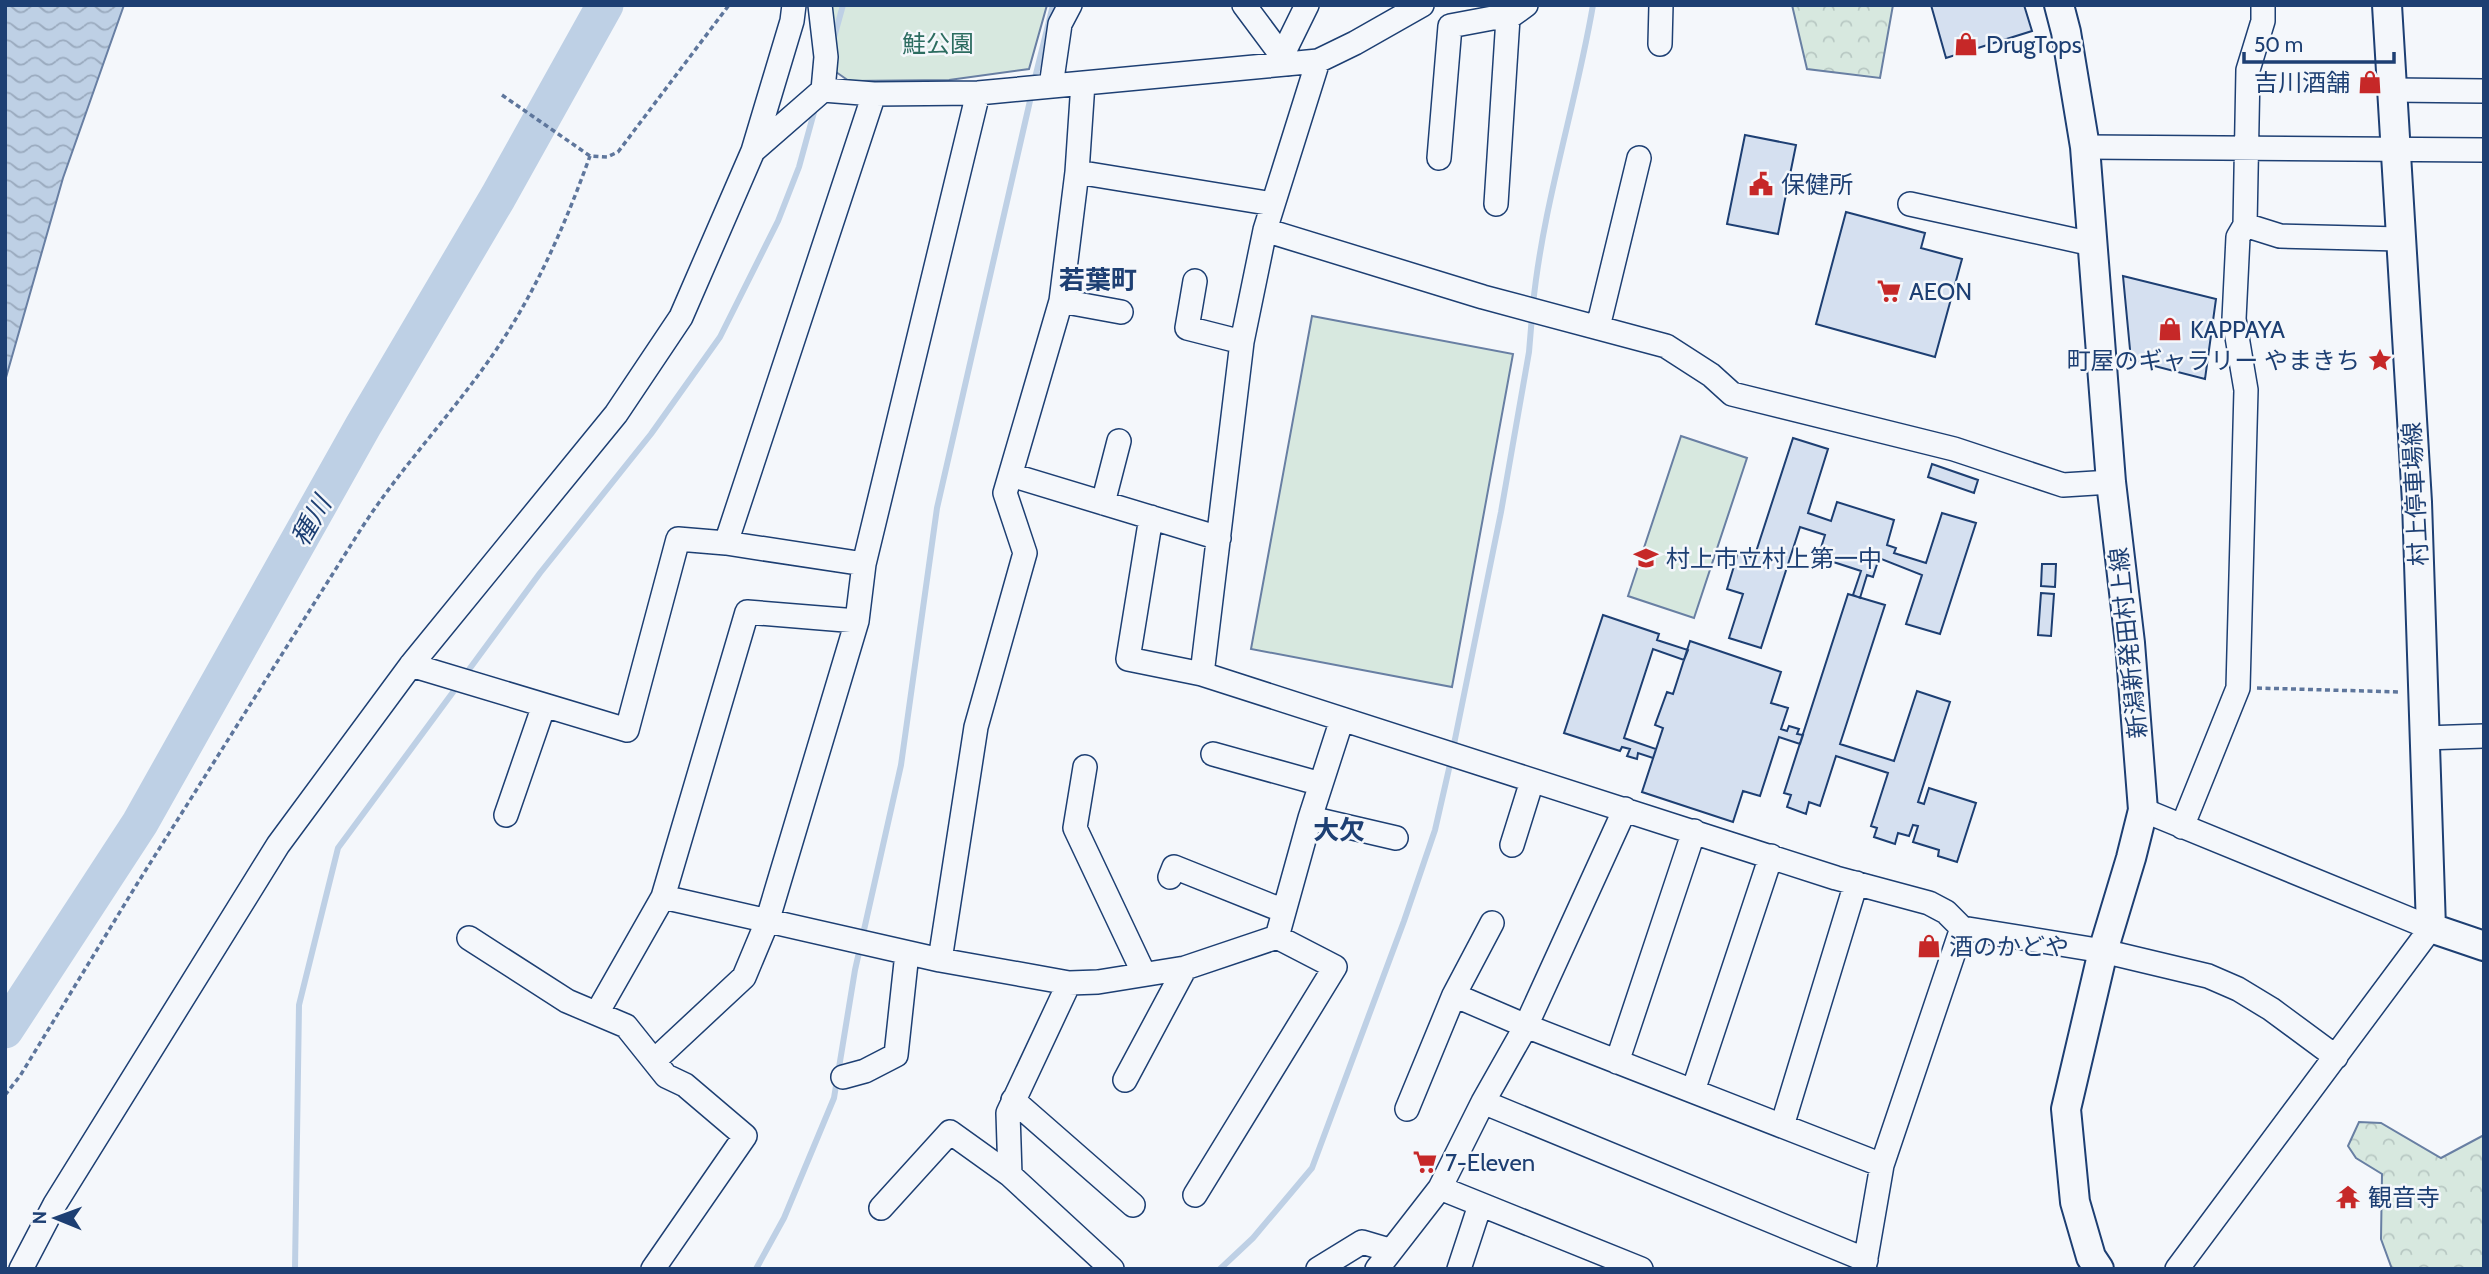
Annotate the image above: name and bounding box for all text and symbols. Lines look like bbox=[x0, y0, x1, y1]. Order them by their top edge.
scale bar bbox=[2244, 21, 2394, 65]
park label: 鮭公園 bbox=[902, 29, 974, 58]
shop icon: DrugTops bbox=[1952, 30, 1980, 58]
place label: DrugTops bbox=[1986, 30, 2082, 59]
text: 50 m bbox=[2254, 32, 2303, 57]
place label: 吉川酒舗 bbox=[2254, 68, 2350, 97]
shop icon: 吉川酒舗 bbox=[2356, 68, 2384, 96]
public building icon: 保健所 bbox=[1747, 170, 1775, 198]
place label: 保健所 bbox=[1781, 170, 1853, 199]
district label: 若葉町 bbox=[1059, 264, 1137, 296]
supermarket icon: AEON bbox=[1875, 277, 1903, 305]
place label: AEON bbox=[1909, 277, 1972, 306]
shop icon: KAPPAYA bbox=[2156, 315, 2184, 343]
place label: KAPPAYA bbox=[2190, 315, 2285, 344]
place label: 町屋のギャラリー やまきち bbox=[2067, 346, 2360, 375]
place icon: 町屋のギャラリー やまきち bbox=[2366, 346, 2394, 374]
street label: 村上停車場線 bbox=[2397, 421, 2433, 567]
water label: 種川 bbox=[284, 488, 339, 552]
school or university icon: 村上市立村上第一中 bbox=[1632, 544, 1660, 572]
place label: 村上市立村上第一中 bbox=[1666, 544, 1882, 573]
street label: 新潟新発田村上線 bbox=[2104, 546, 2152, 740]
district label: 大欠 bbox=[1313, 814, 1365, 846]
shop icon: 酒のかどや bbox=[1915, 932, 1943, 960]
place label: 酒のかどや bbox=[1949, 932, 2069, 961]
supermarket icon: 7-Eleven bbox=[1411, 1148, 1439, 1176]
place label: 7-Eleven bbox=[1445, 1148, 1535, 1177]
north arrow bbox=[21, 1183, 91, 1253]
temple icon: 観音寺 bbox=[2334, 1183, 2362, 1211]
place label: 観音寺 bbox=[2368, 1183, 2440, 1212]
text: N bbox=[28, 1211, 51, 1225]

